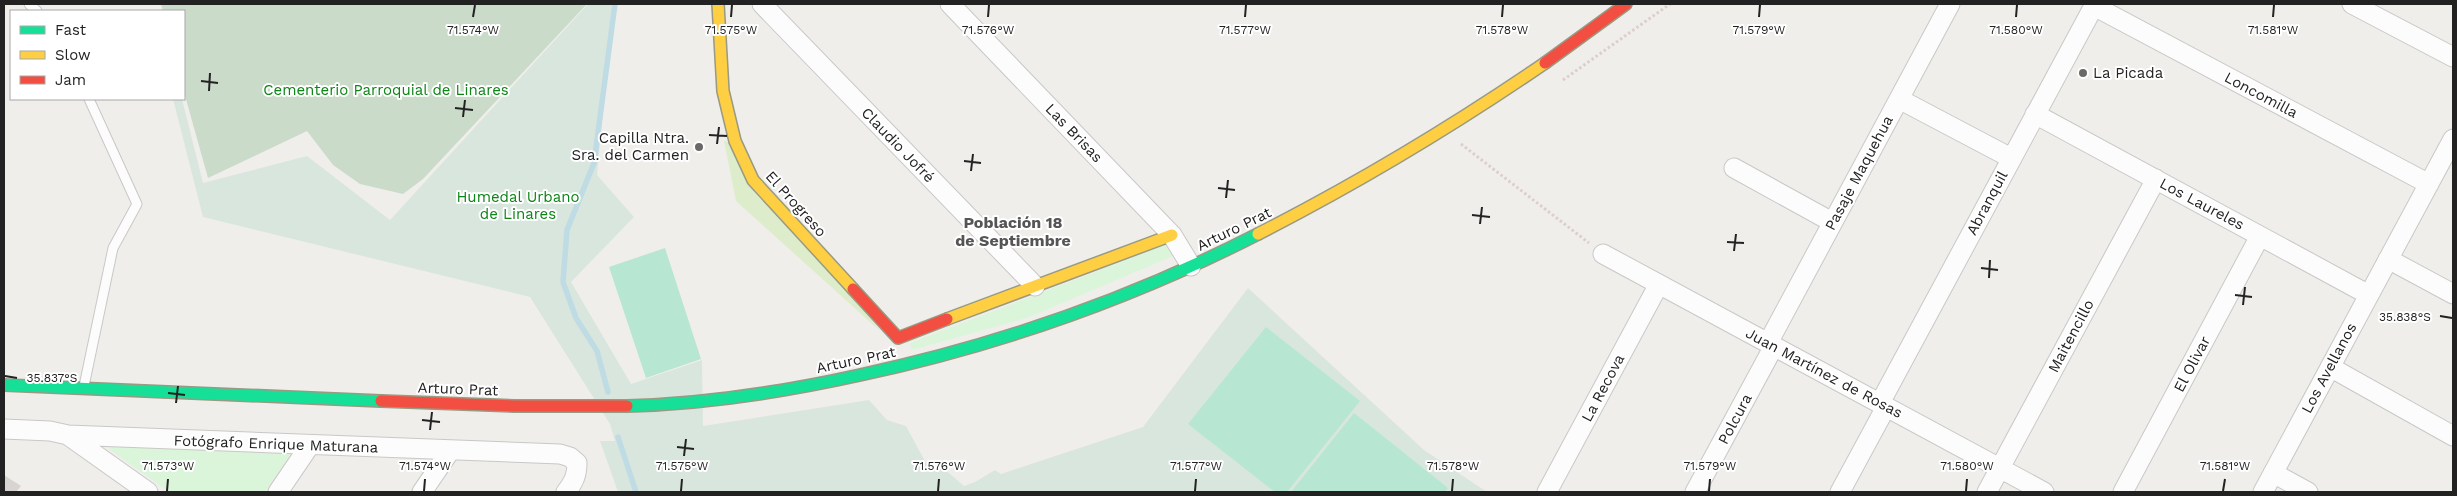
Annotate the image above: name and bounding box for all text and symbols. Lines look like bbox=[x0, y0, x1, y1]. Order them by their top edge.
legend bbox=[10, 10, 185, 100]
text: Fast bbox=[55, 21, 87, 39]
text: 71.574°W bbox=[447, 23, 499, 37]
text: 71.575°W bbox=[705, 23, 758, 37]
text: 71.576°W bbox=[962, 23, 1015, 37]
text: 71.577°W bbox=[1219, 23, 1272, 37]
text: 71.578°W bbox=[1476, 23, 1529, 37]
text: 71.579°W bbox=[1733, 23, 1786, 37]
text: 71.580°W bbox=[1989, 23, 2043, 37]
text: 71.581°W bbox=[2248, 23, 2299, 37]
text: Slow bbox=[55, 46, 91, 64]
place label: La Picada bbox=[2093, 64, 2164, 82]
marker: La Picada bbox=[2077, 67, 2089, 79]
street label: Loncomilla bbox=[2221, 68, 2301, 122]
text: Jam bbox=[55, 71, 86, 89]
park label: Cementerio Parroquial de Linares bbox=[263, 81, 509, 99]
street label: Las Brisas bbox=[1042, 100, 1106, 166]
street label: Claudio Jofré bbox=[858, 104, 938, 186]
street label: Pasaje Maquehua bbox=[1821, 112, 1897, 233]
place label: Capilla Ntra. Sra. del Carmen bbox=[572, 129, 689, 164]
marker: Capilla Ntra. Sra. del Carmen bbox=[693, 141, 705, 153]
street label: El Progreso bbox=[762, 167, 830, 241]
street label: Abranquil bbox=[1963, 167, 2012, 238]
street label: Los Laureles bbox=[2157, 174, 2247, 234]
park label: Humedal Urbano de Linares bbox=[456, 188, 580, 223]
street label: Arturo Prat bbox=[1194, 203, 1275, 255]
district label: Población 18 de Septiembre bbox=[955, 213, 1071, 250]
street label: Maitencillo bbox=[2044, 296, 2098, 376]
text: 35.838°S bbox=[2379, 310, 2431, 324]
street label: Los Avellanos bbox=[2298, 320, 2360, 416]
street label: Juan Martínez de Rosas bbox=[1743, 324, 1906, 422]
street label: El Olivar bbox=[2170, 333, 2214, 395]
street label: Arturo Prat bbox=[815, 343, 898, 377]
street label: La Recova bbox=[1578, 351, 1629, 425]
text: 35.837°S bbox=[27, 371, 77, 385]
street label: Arturo Prat bbox=[417, 379, 499, 399]
street label: Polcura bbox=[1714, 390, 1756, 447]
street label: Fotógrafo Enrique Maturana bbox=[173, 431, 379, 457]
text: 71.573°W bbox=[142, 459, 195, 473]
text: 71.574°W bbox=[399, 459, 451, 473]
text: 71.575°W bbox=[656, 459, 709, 473]
text: 71.576°W bbox=[913, 459, 966, 473]
text: 71.577°W bbox=[1170, 459, 1223, 473]
text: 71.578°W bbox=[1427, 459, 1480, 473]
text: 71.579°W bbox=[1684, 459, 1737, 473]
text: 71.580°W bbox=[1940, 459, 1994, 473]
text: 71.581°W bbox=[2200, 459, 2251, 473]

